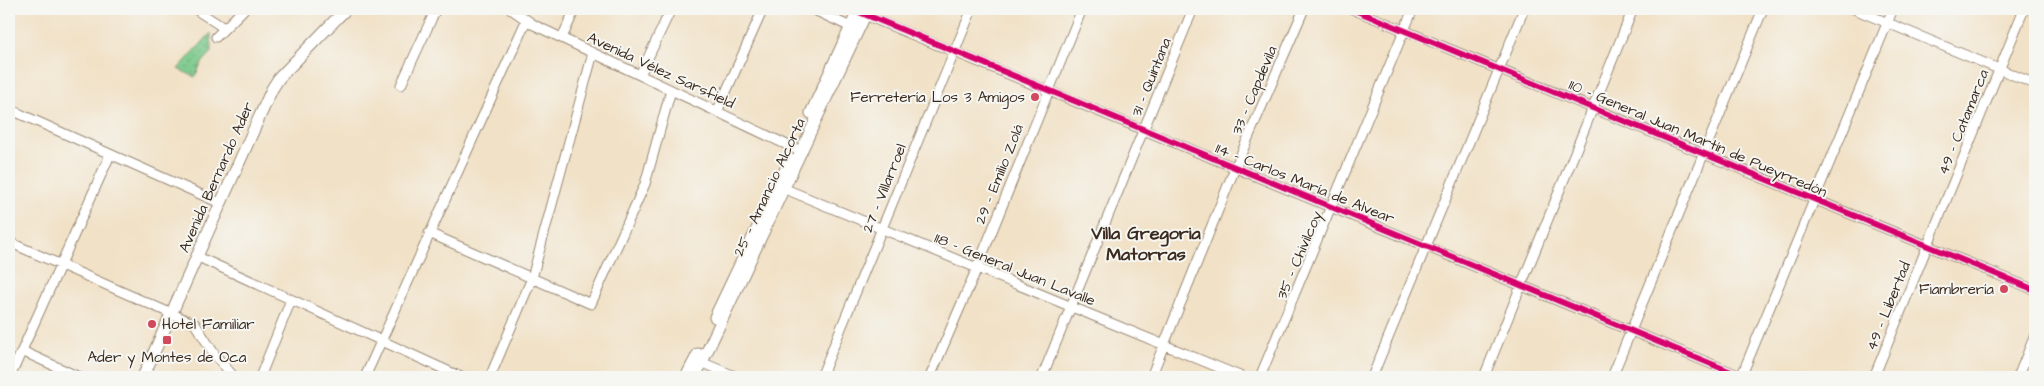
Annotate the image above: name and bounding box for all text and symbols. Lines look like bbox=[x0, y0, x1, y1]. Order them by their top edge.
street label: Avenida Vélez Sarsfield bbox=[584, 27, 738, 114]
street label: 31 - Quintana bbox=[1126, 34, 1177, 120]
street label: 33 - Capdevila bbox=[1226, 42, 1283, 138]
street label: 49 - Catamarca bbox=[1933, 66, 1994, 178]
street label: 110 - General Juan Martín de Pueyrredón bbox=[1565, 74, 1831, 204]
place label: Ferretería Los 3 Amigos bbox=[850, 87, 1025, 109]
marker: Ferretería Los 3 Amigos bbox=[1029, 91, 1041, 103]
street label: Avenida Bernardo Ader bbox=[174, 99, 259, 256]
street label: 25 - Amancio Alcorta bbox=[728, 114, 811, 260]
street label: 29 - Emilio Zolá bbox=[970, 121, 1029, 227]
street label: 114 - Carlos María de Alvear bbox=[1212, 138, 1397, 229]
street label: 27 - Villarroel bbox=[857, 141, 912, 236]
street label: 35 - Chivilcoy bbox=[1271, 208, 1328, 303]
district label: Villa Gregoria Matorras bbox=[1090, 221, 1202, 267]
street label: 118 - General Juan Lavalle bbox=[931, 228, 1098, 311]
street label: 49 - Libertad bbox=[1861, 258, 1916, 354]
place label: Fiambrería bbox=[1919, 279, 1994, 300]
marker: Fiambrería bbox=[1998, 283, 2010, 295]
place label: Hotel Familiar bbox=[162, 314, 255, 335]
marker: Hotel Familiar bbox=[146, 318, 158, 330]
marker: Ader y Montes de Oca bbox=[161, 334, 173, 346]
place label: Ader y Montes de Oca bbox=[88, 347, 247, 369]

